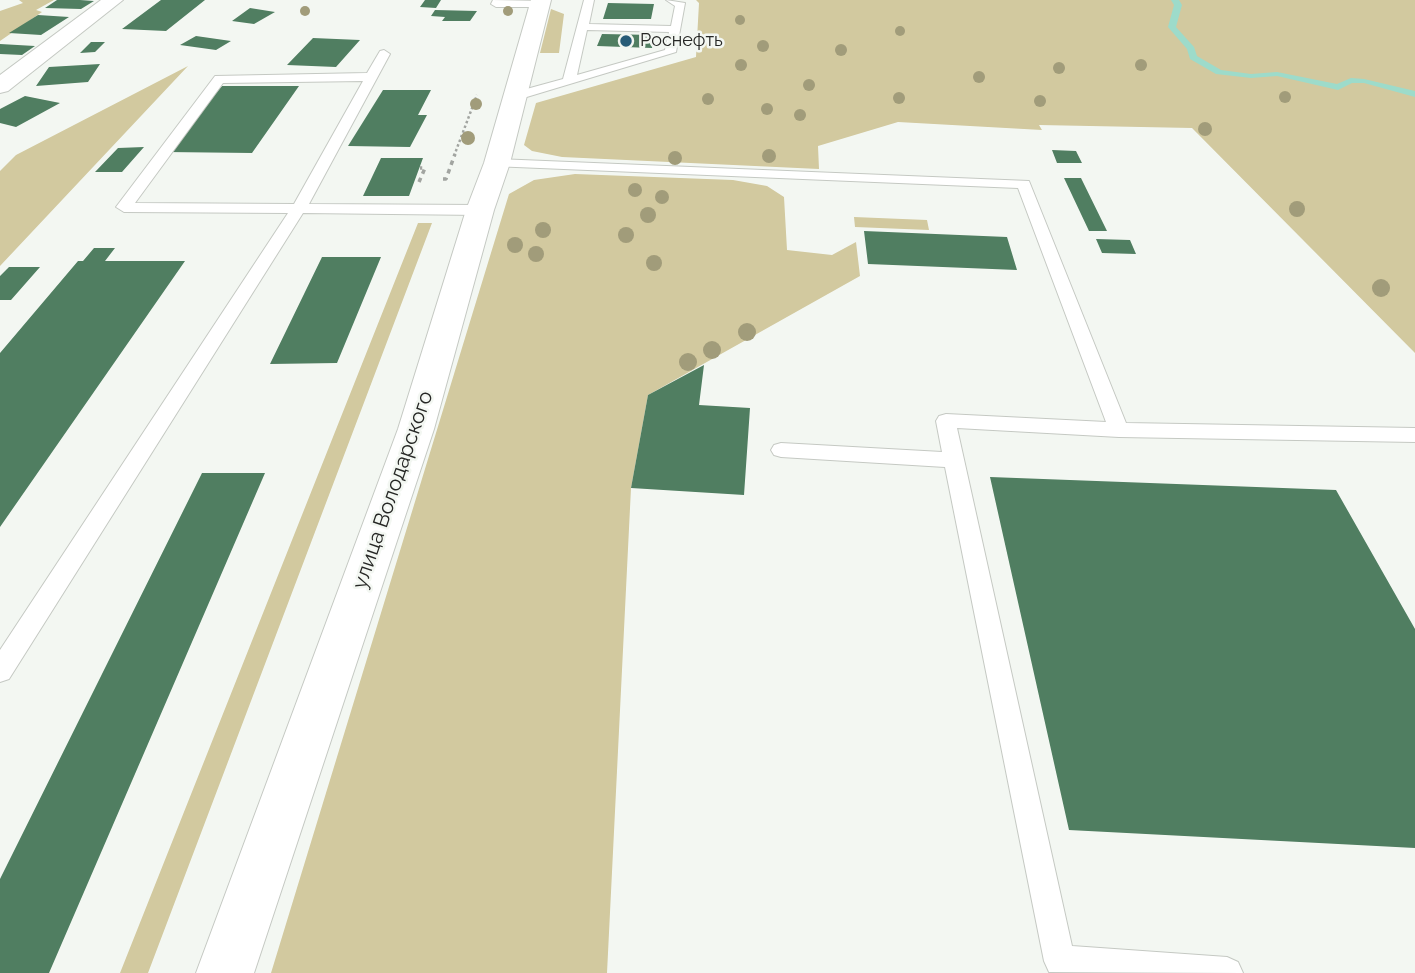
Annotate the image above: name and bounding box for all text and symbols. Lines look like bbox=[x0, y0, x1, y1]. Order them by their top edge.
place label: Роснефть bbox=[640, 30, 723, 52]
marker: Роснефть bbox=[618, 33, 634, 49]
street label: улица Володарского bbox=[347, 388, 439, 592]

